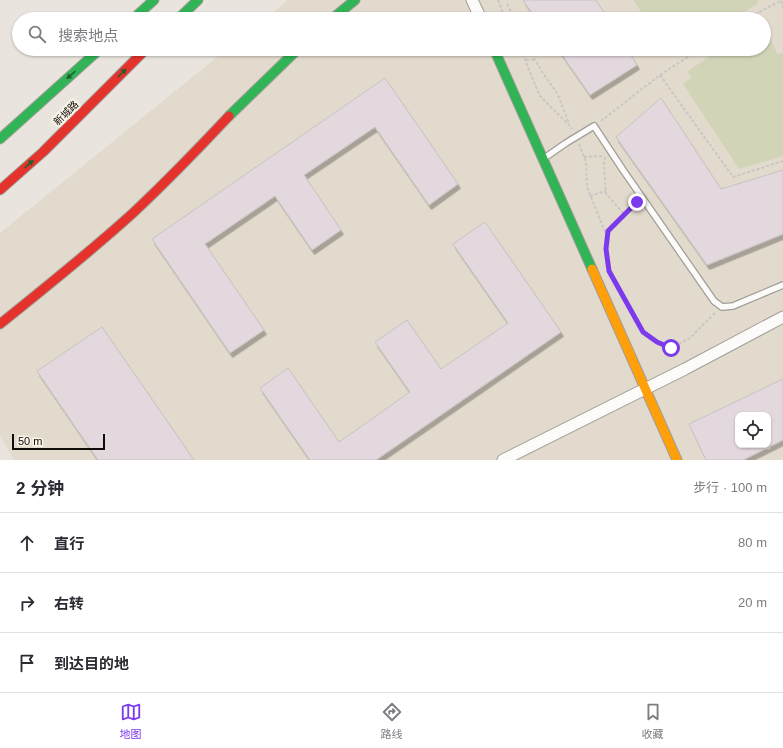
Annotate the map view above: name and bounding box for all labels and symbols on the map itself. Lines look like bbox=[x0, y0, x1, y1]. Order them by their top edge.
one-way arrow bbox=[117, 68, 127, 78]
one-way arrow bbox=[66, 70, 76, 80]
street label: 新城路 bbox=[52, 99, 80, 127]
one-way arrow bbox=[24, 160, 34, 169]
route end bbox=[628, 193, 646, 211]
route start bbox=[662, 339, 680, 357]
scale bar bbox=[12, 432, 105, 451]

